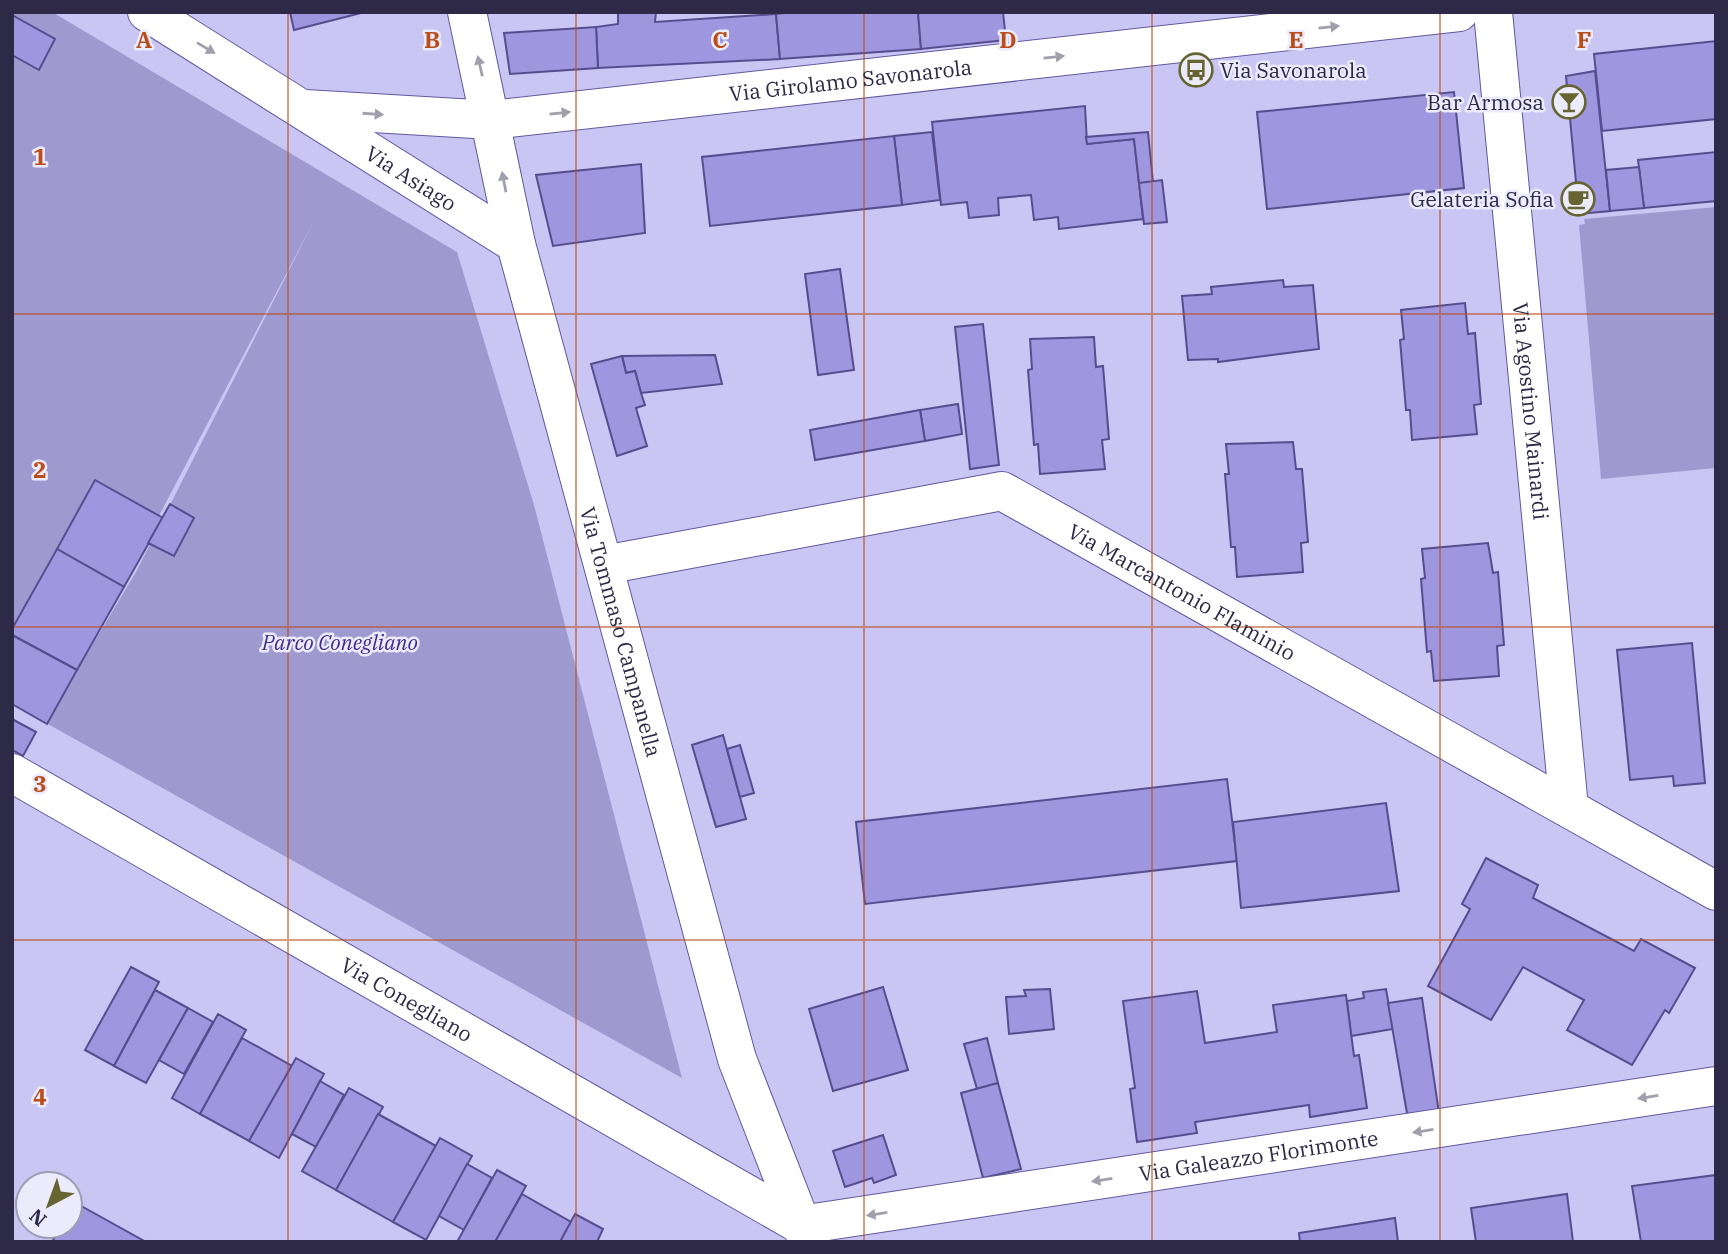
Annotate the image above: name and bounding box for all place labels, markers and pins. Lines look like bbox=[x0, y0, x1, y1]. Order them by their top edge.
bus stop icon: Via Savonarola bbox=[1177, 51, 1215, 89]
place label: Via Savonarola bbox=[1220, 56, 1367, 84]
bar icon: Bar Armosa bbox=[1550, 83, 1588, 121]
place label: Bar Armosa bbox=[1427, 88, 1544, 116]
cafe icon: Gelateria Sofia bbox=[1559, 180, 1597, 218]
place label: Gelateria Sofia bbox=[1410, 185, 1554, 213]

